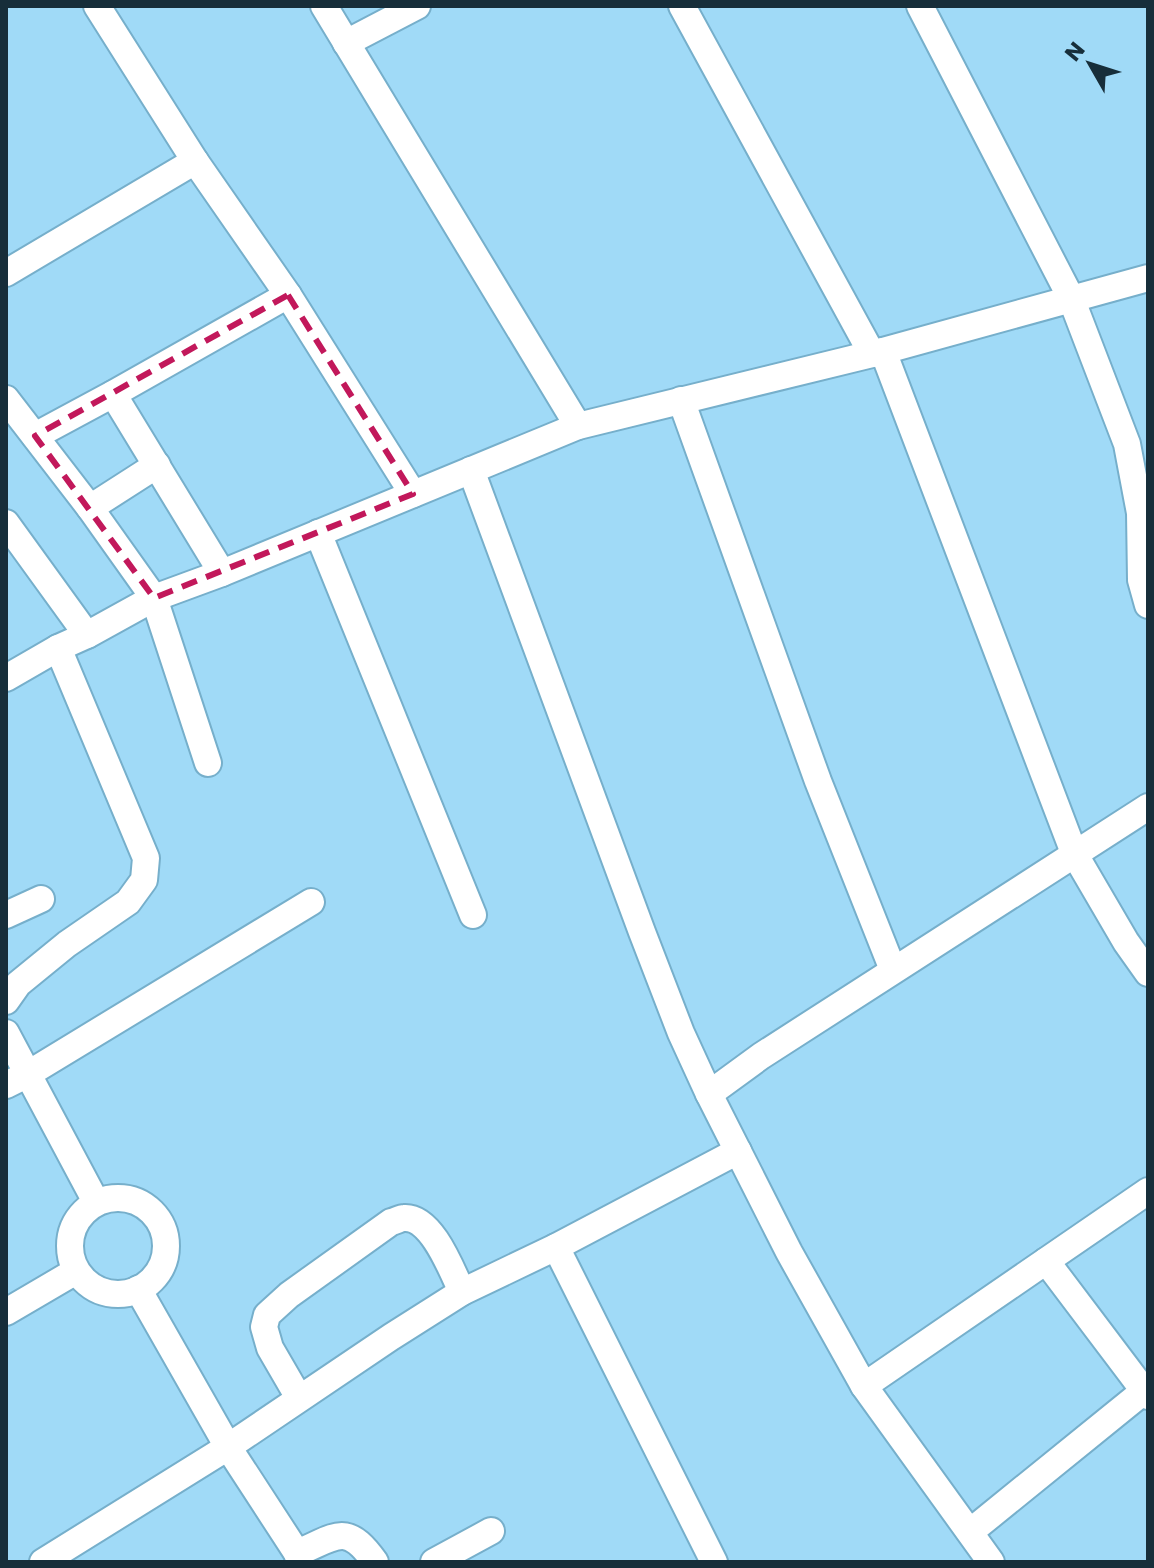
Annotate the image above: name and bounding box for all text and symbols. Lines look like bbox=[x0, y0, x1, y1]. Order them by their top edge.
north arrow bbox=[1050, 24, 1130, 104]
text: N bbox=[1058, 36, 1092, 68]

